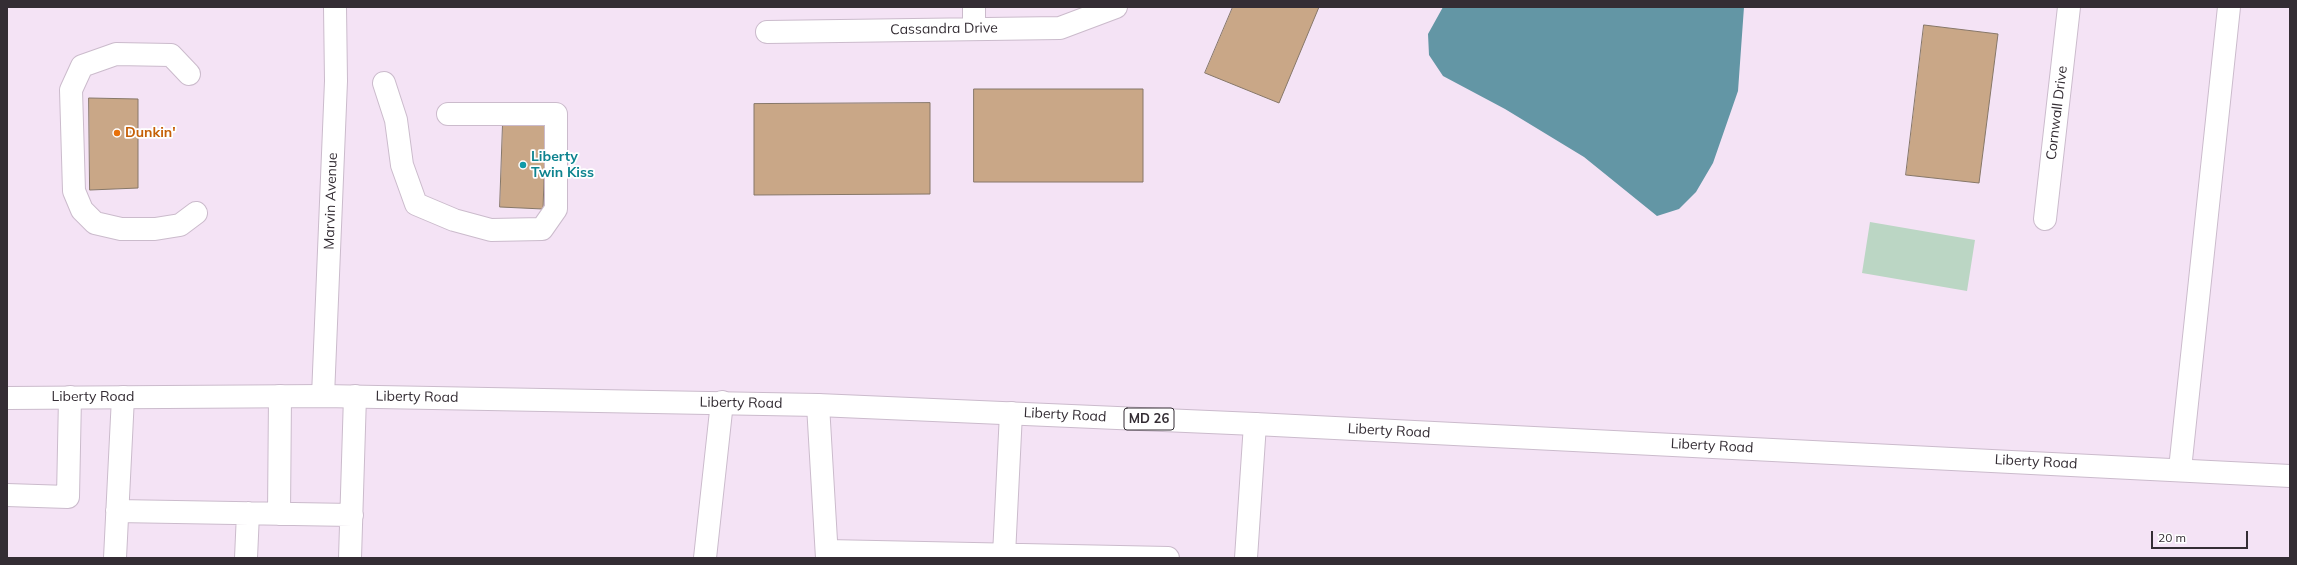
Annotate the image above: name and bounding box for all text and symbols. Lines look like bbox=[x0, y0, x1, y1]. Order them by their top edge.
street label: Cassandra Drive bbox=[890, 20, 998, 38]
street label: Cornwall Drive bbox=[2043, 65, 2071, 161]
place label: Dunkin' bbox=[125, 125, 176, 141]
marker: Dunkin' bbox=[112, 128, 122, 138]
place label: Liberty Twin Kiss bbox=[531, 149, 594, 182]
street label: Marvin Avenue bbox=[321, 152, 341, 250]
marker: Liberty Twin Kiss bbox=[518, 160, 528, 170]
street label: Liberty Road bbox=[375, 388, 459, 406]
street label: Liberty Road bbox=[52, 389, 134, 405]
street label: Liberty Road bbox=[699, 394, 783, 412]
street label: Liberty Road bbox=[1023, 404, 1107, 426]
road number: MD 26 bbox=[1124, 408, 1174, 430]
street label: Liberty Road bbox=[1347, 420, 1431, 442]
street label: Liberty Road bbox=[1670, 435, 1754, 457]
street label: Liberty Road bbox=[1994, 451, 2078, 473]
scale bar bbox=[2153, 523, 2250, 549]
text: 20 m bbox=[2158, 530, 2186, 545]

